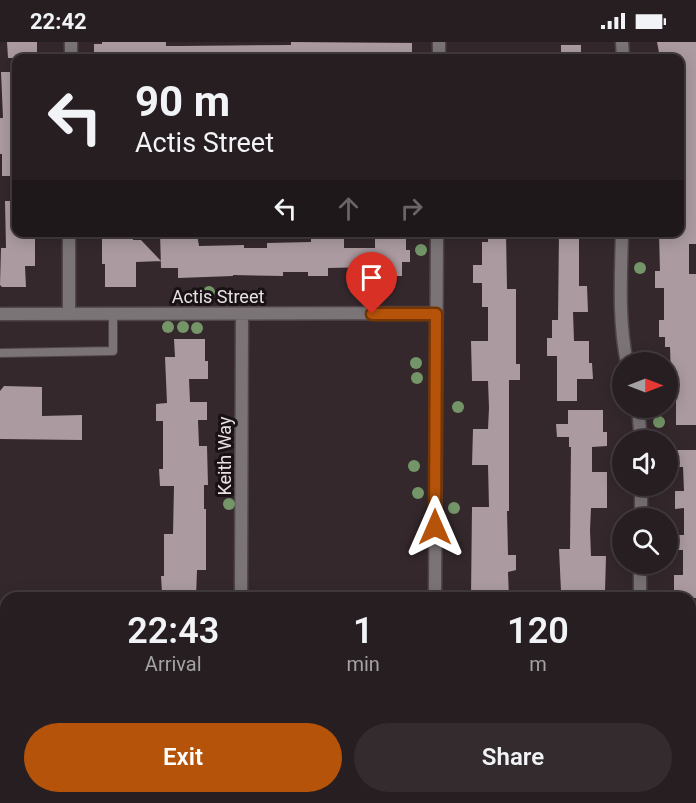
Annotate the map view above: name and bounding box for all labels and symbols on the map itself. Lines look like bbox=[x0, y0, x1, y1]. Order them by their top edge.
pin bbox=[346, 252, 397, 314]
street label: Actis Street bbox=[172, 286, 264, 307]
north arrow bbox=[612, 352, 678, 418]
street label: Keith Way bbox=[214, 416, 235, 496]
position arrow bbox=[403, 495, 467, 559]

